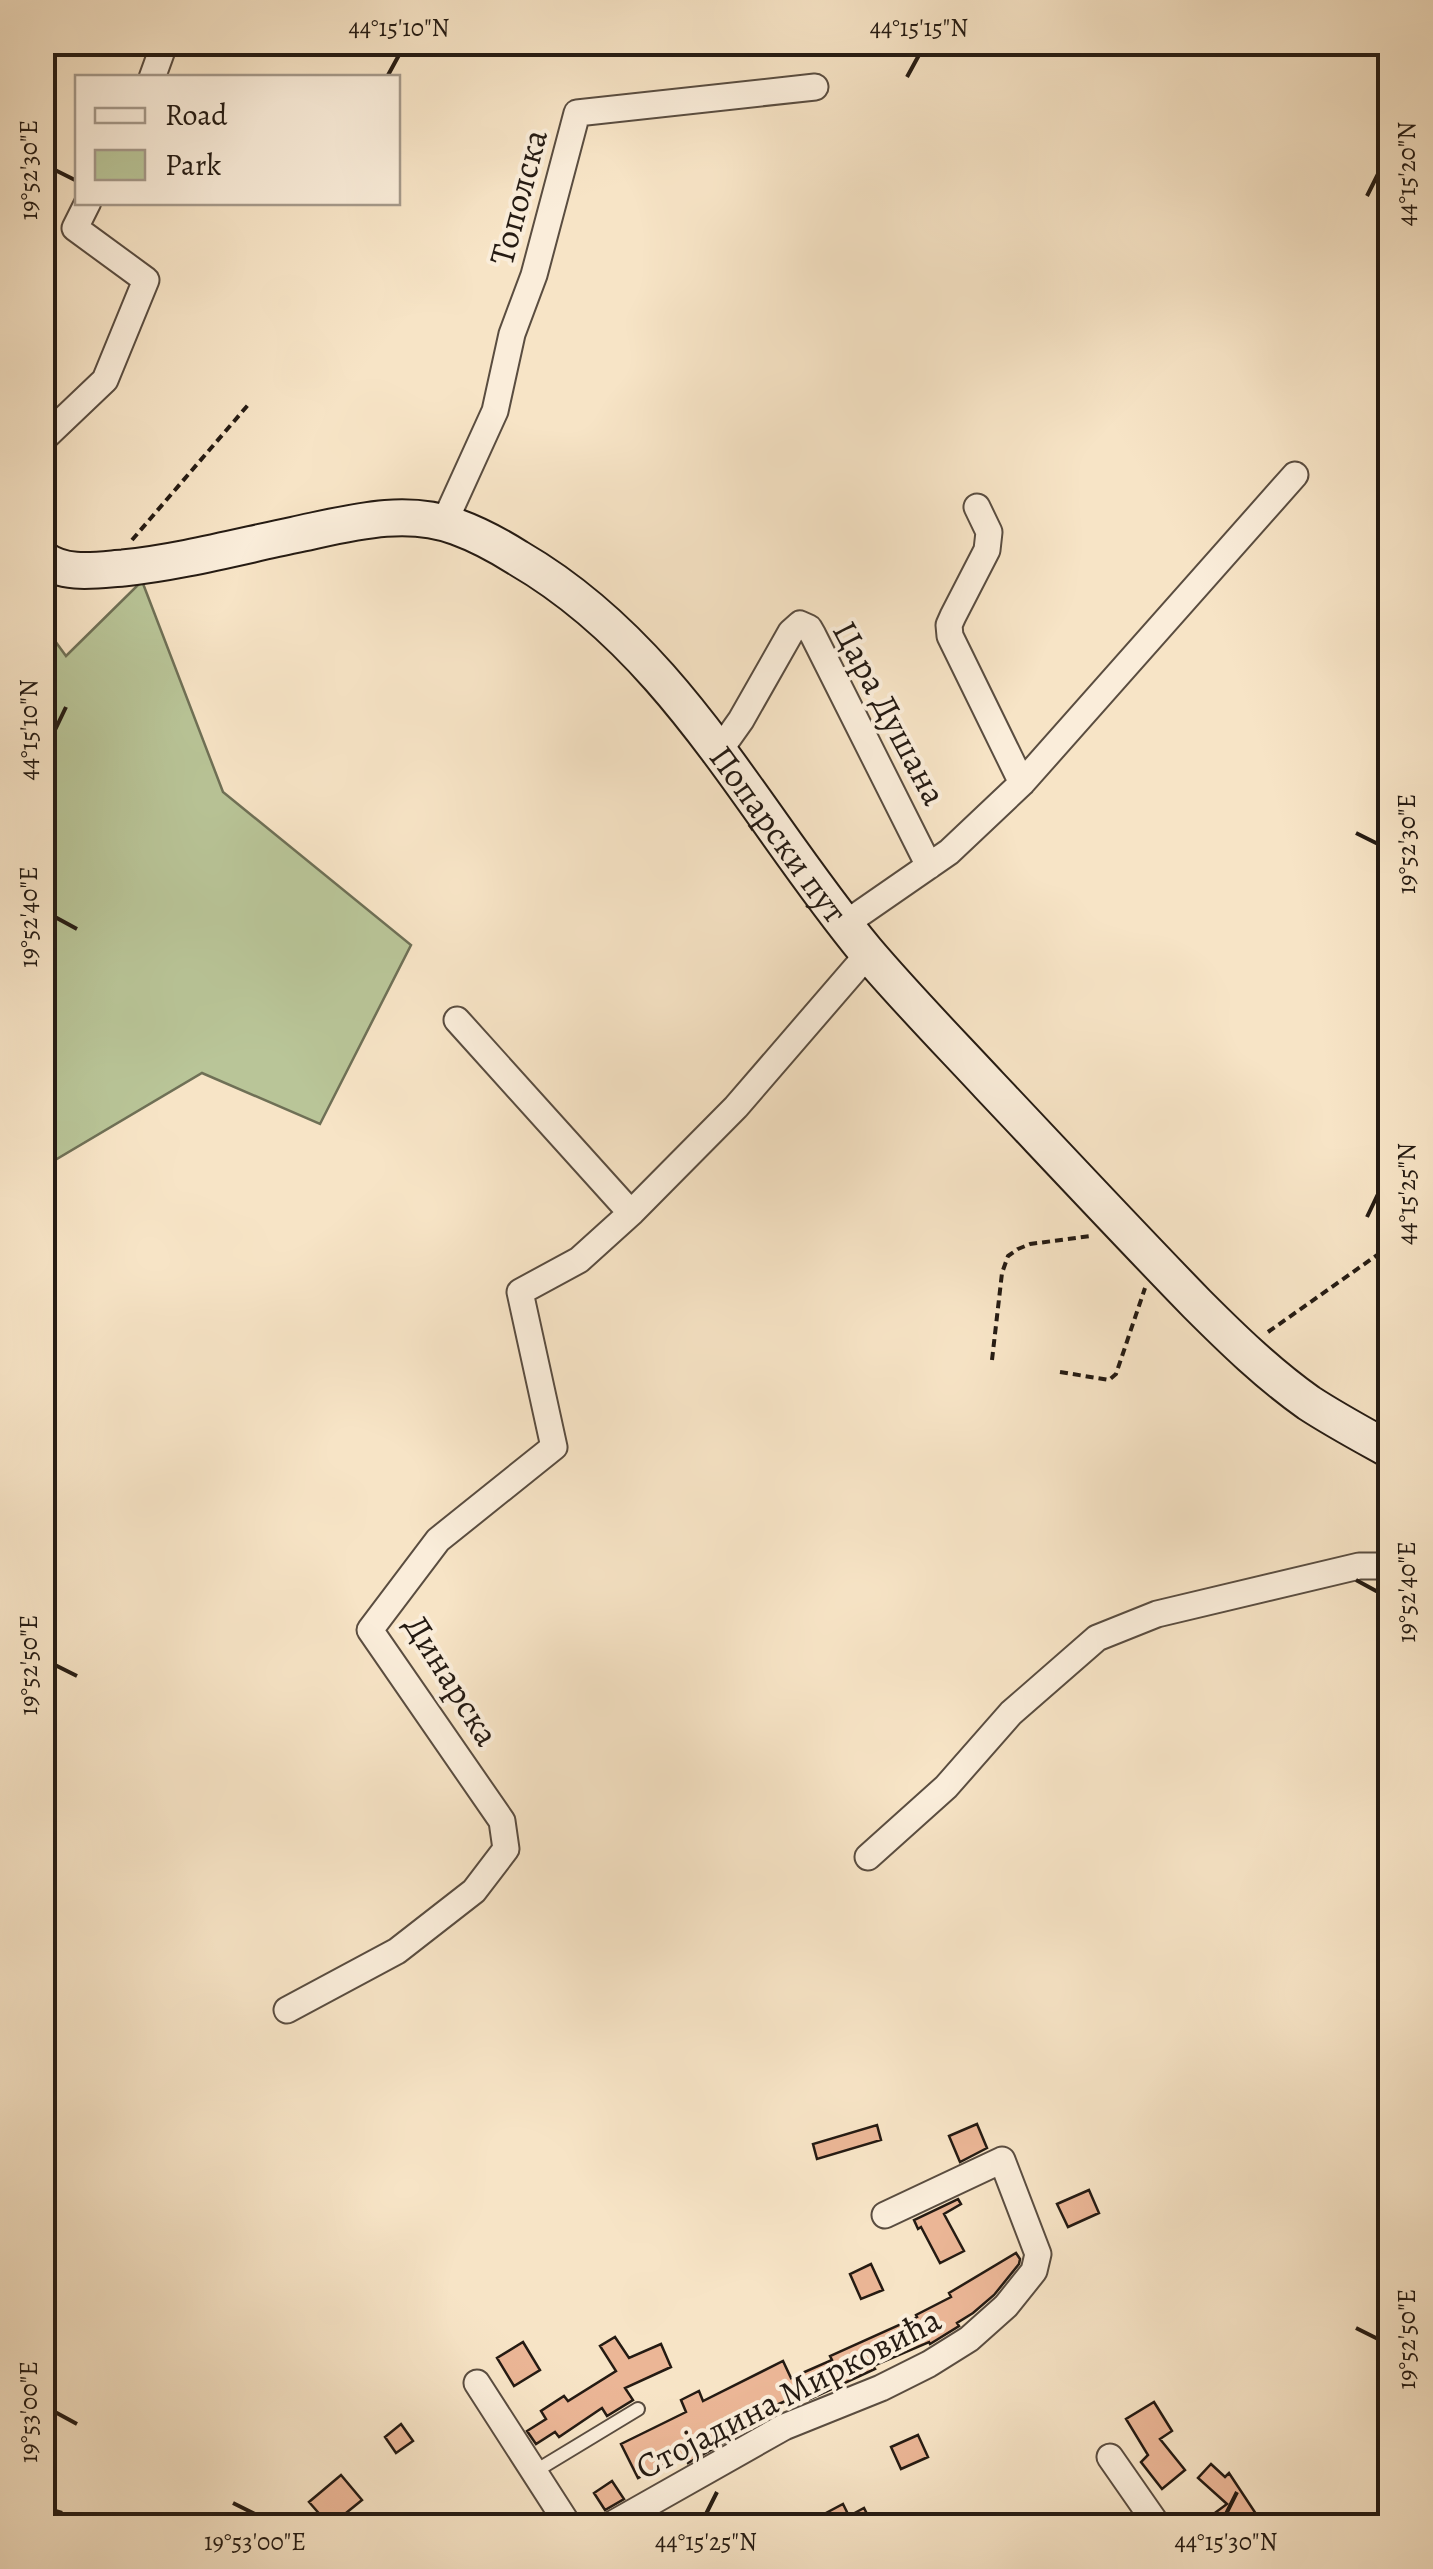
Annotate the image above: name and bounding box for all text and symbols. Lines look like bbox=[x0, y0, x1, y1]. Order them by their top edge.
text: 44°15'10"N bbox=[348, 11, 450, 45]
text: 44°15'15"N bbox=[870, 11, 968, 45]
legend bbox=[75, 75, 400, 205]
text: Road bbox=[165, 95, 228, 135]
text: 19°52'30"E bbox=[12, 120, 46, 220]
text: 44°15'20"N bbox=[1390, 122, 1424, 226]
street label: Тополска bbox=[477, 124, 559, 270]
text: Park bbox=[165, 145, 221, 185]
street label: Цара Душана bbox=[821, 613, 959, 813]
text: 44°15'10"N bbox=[12, 679, 46, 781]
street label: Попарски пут bbox=[698, 735, 859, 933]
text: 19°52'30"E bbox=[1390, 794, 1424, 894]
text: 19°52'40"E bbox=[12, 866, 46, 968]
text: 44°15'25"N bbox=[1390, 1143, 1424, 1245]
text: 19°52'40"E bbox=[1390, 1541, 1424, 1643]
street label: Динарска bbox=[393, 1605, 511, 1755]
text: 19°52'50"E bbox=[12, 1615, 46, 1715]
text: 19°52'50"E bbox=[1390, 2289, 1424, 2389]
street label: Стојадина Мирковића bbox=[627, 2295, 949, 2491]
text: 19°53'00"E bbox=[12, 2361, 46, 2463]
text: 19°53'00"E bbox=[204, 2525, 306, 2559]
text: 44°15'25"N bbox=[655, 2525, 757, 2559]
text: 44°15'30"N bbox=[1174, 2525, 1278, 2559]

